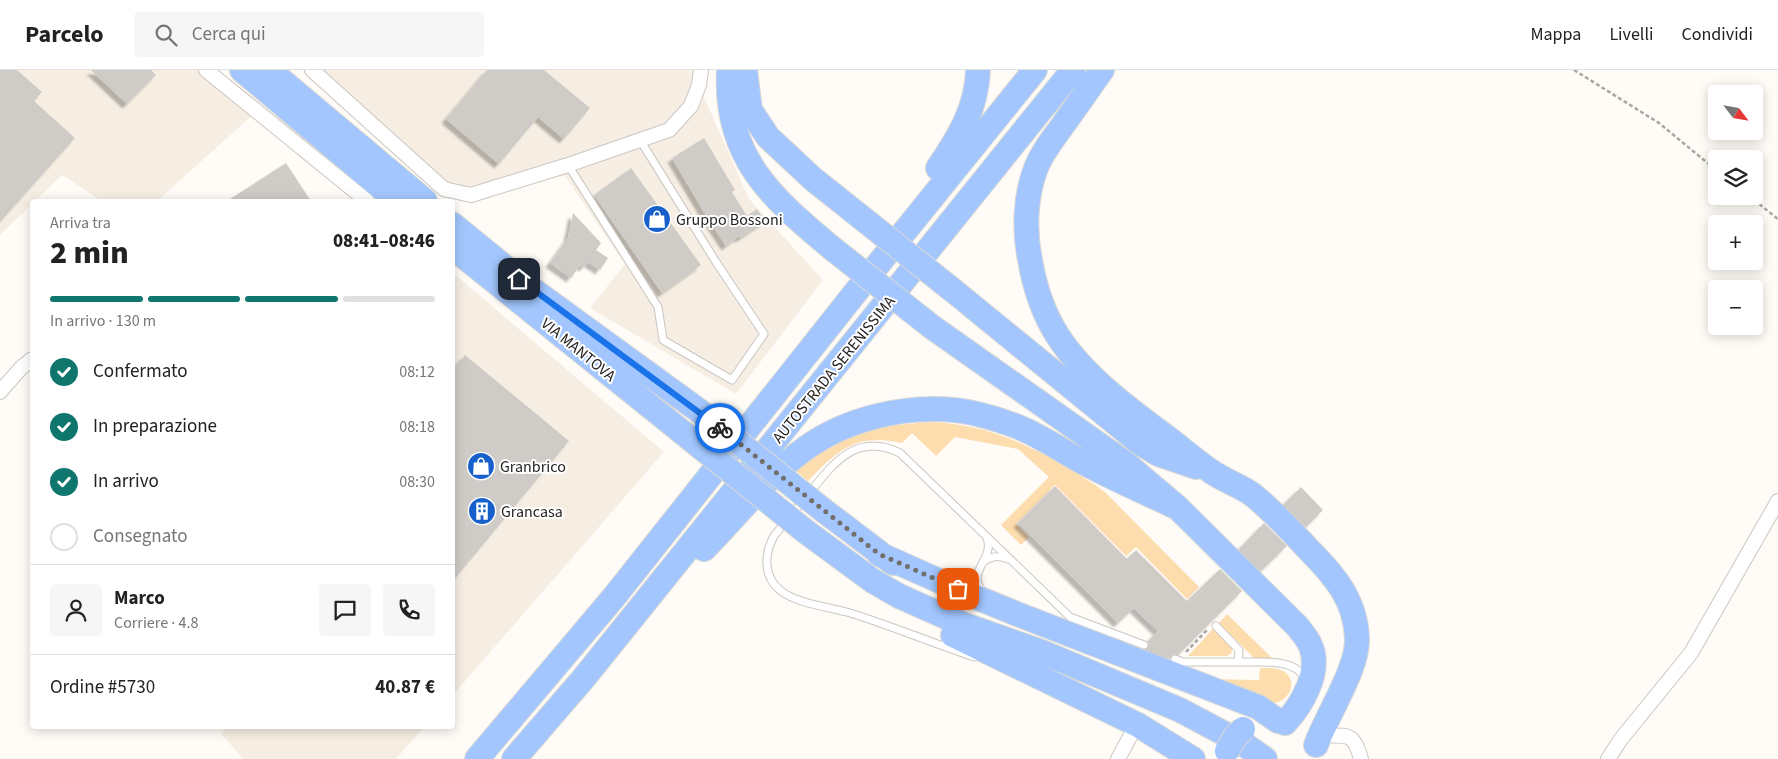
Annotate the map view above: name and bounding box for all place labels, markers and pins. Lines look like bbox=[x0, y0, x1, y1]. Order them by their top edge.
shop icon: Gruppo Bossoni bbox=[642, 204, 672, 234]
place label: Gruppo Bossoni bbox=[676, 209, 783, 231]
pin bbox=[498, 258, 540, 300]
shop icon: Granbrico bbox=[466, 451, 496, 481]
place label: Granbrico bbox=[500, 456, 566, 478]
building icon: Grancasa bbox=[467, 496, 497, 526]
place label: Grancasa bbox=[501, 501, 563, 523]
pin bbox=[937, 568, 979, 610]

